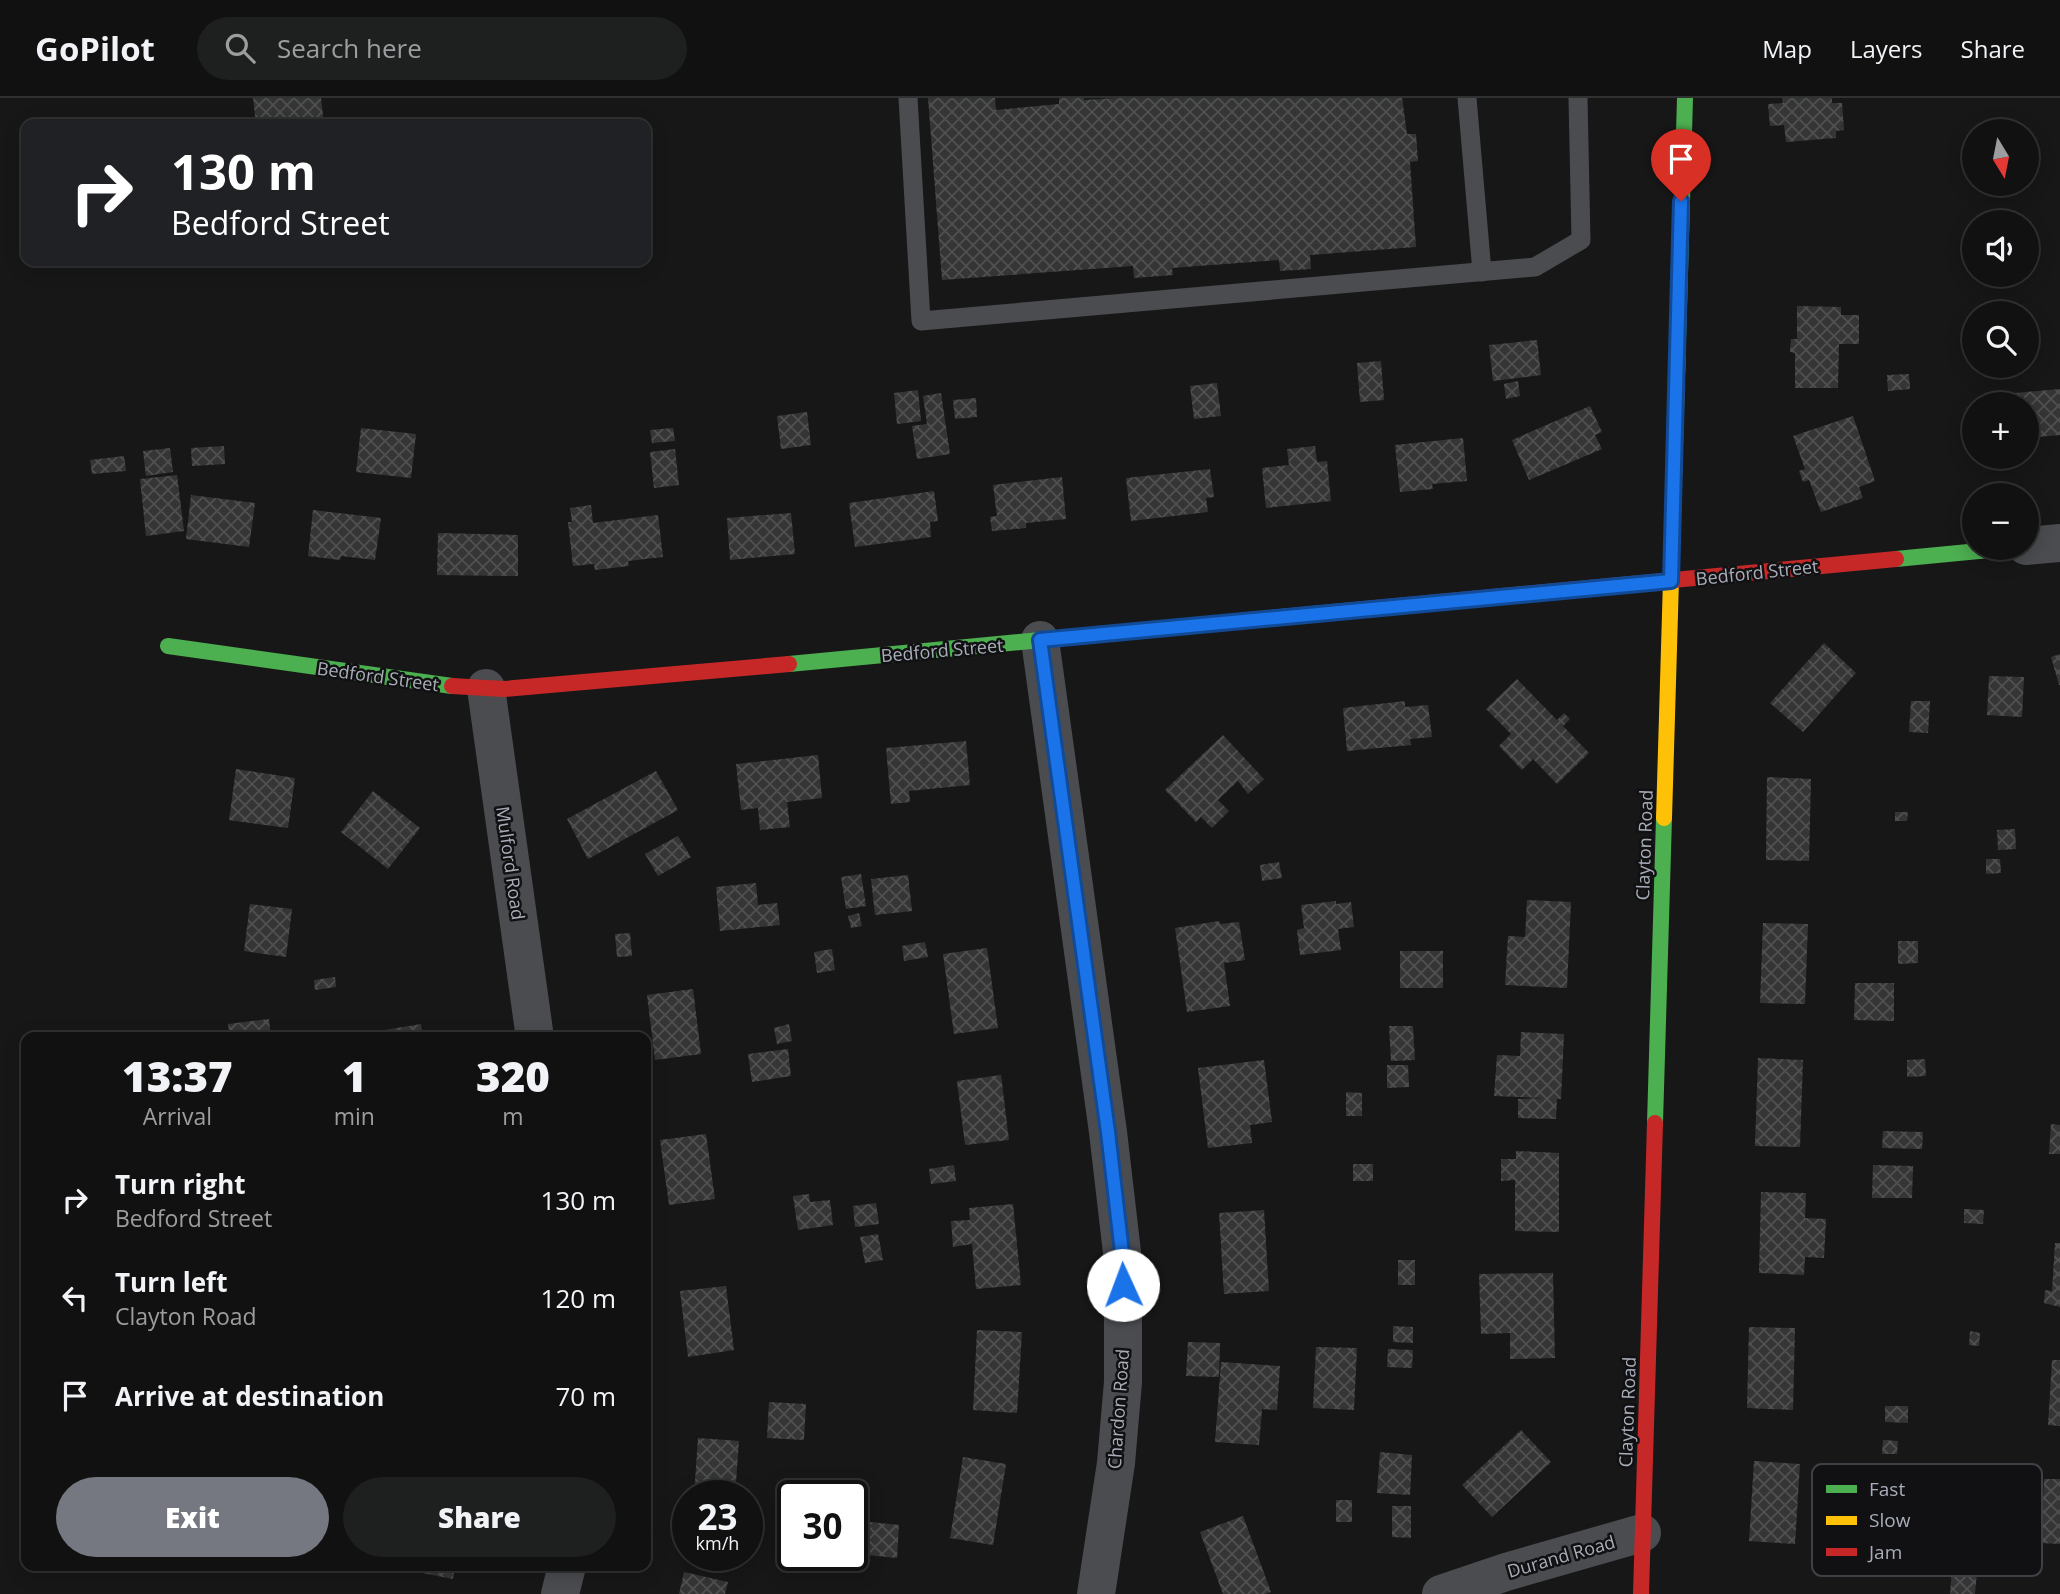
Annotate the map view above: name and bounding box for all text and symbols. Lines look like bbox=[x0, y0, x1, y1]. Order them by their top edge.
search box bbox=[197, 17, 687, 80]
text: GoPilot bbox=[35, 26, 155, 71]
icon: search bbox=[221, 29, 259, 67]
text: Search here bbox=[277, 30, 422, 66]
text: Map bbox=[1762, 32, 1812, 65]
text: Layers bbox=[1850, 32, 1923, 65]
text: Share bbox=[1961, 32, 2025, 65]
north arrow bbox=[1962, 119, 2039, 196]
map controls bbox=[1962, 119, 2039, 560]
pin bbox=[1651, 129, 1711, 201]
text: 130 m bbox=[171, 138, 316, 204]
icon: arrive bbox=[1662, 140, 1700, 178]
icon: right bbox=[56, 147, 147, 238]
text: Bedford Street bbox=[171, 201, 390, 244]
button: sound bbox=[1962, 210, 2039, 287]
button: search bbox=[1962, 301, 2039, 378]
button: + bbox=[1962, 392, 2039, 469]
button: − bbox=[1962, 483, 2039, 560]
street label: Bedford Street bbox=[1695, 554, 1819, 590]
street label: Bedford Street bbox=[880, 633, 1004, 667]
street label: Bedford Street bbox=[315, 656, 441, 696]
street label: Clayton Road bbox=[1630, 789, 1658, 901]
street label: Mulford Road bbox=[491, 805, 531, 921]
text: 13:37 bbox=[122, 1047, 233, 1104]
text: 1 bbox=[342, 1047, 367, 1104]
text: 320 bbox=[476, 1047, 550, 1104]
text: Arrival bbox=[143, 1100, 212, 1132]
text: min bbox=[334, 1100, 375, 1132]
text: m bbox=[502, 1100, 524, 1132]
text: Turn right bbox=[115, 1166, 246, 1202]
icon: right bbox=[56, 1181, 94, 1219]
text: 130 m bbox=[541, 1182, 616, 1218]
text: Bedford Street bbox=[115, 1202, 272, 1234]
position arrow bbox=[1086, 1248, 1160, 1322]
text: Turn left bbox=[115, 1264, 227, 1300]
icon: left bbox=[56, 1279, 94, 1317]
text: 120 m bbox=[541, 1280, 616, 1316]
text: Clayton Road bbox=[115, 1300, 257, 1332]
street label: Chardon Road bbox=[1102, 1348, 1134, 1470]
street label: Clayton Road bbox=[1613, 1356, 1641, 1468]
icon: arrive bbox=[56, 1377, 94, 1415]
text: Arrive at destination bbox=[115, 1378, 384, 1414]
text: 70 m bbox=[555, 1378, 616, 1414]
legend bbox=[1812, 1464, 2042, 1576]
text: Fast bbox=[1869, 1476, 1905, 1502]
button: Exit bbox=[56, 1477, 329, 1557]
button: Share bbox=[343, 1477, 616, 1557]
speed limit sign: 30 bbox=[777, 1480, 868, 1571]
text: 23 bbox=[697, 1493, 738, 1540]
text: Slow bbox=[1869, 1507, 1911, 1533]
street label: Durand Road bbox=[1504, 1529, 1618, 1583]
text: km/h bbox=[696, 1531, 739, 1555]
text: Jam bbox=[1867, 1539, 1902, 1565]

